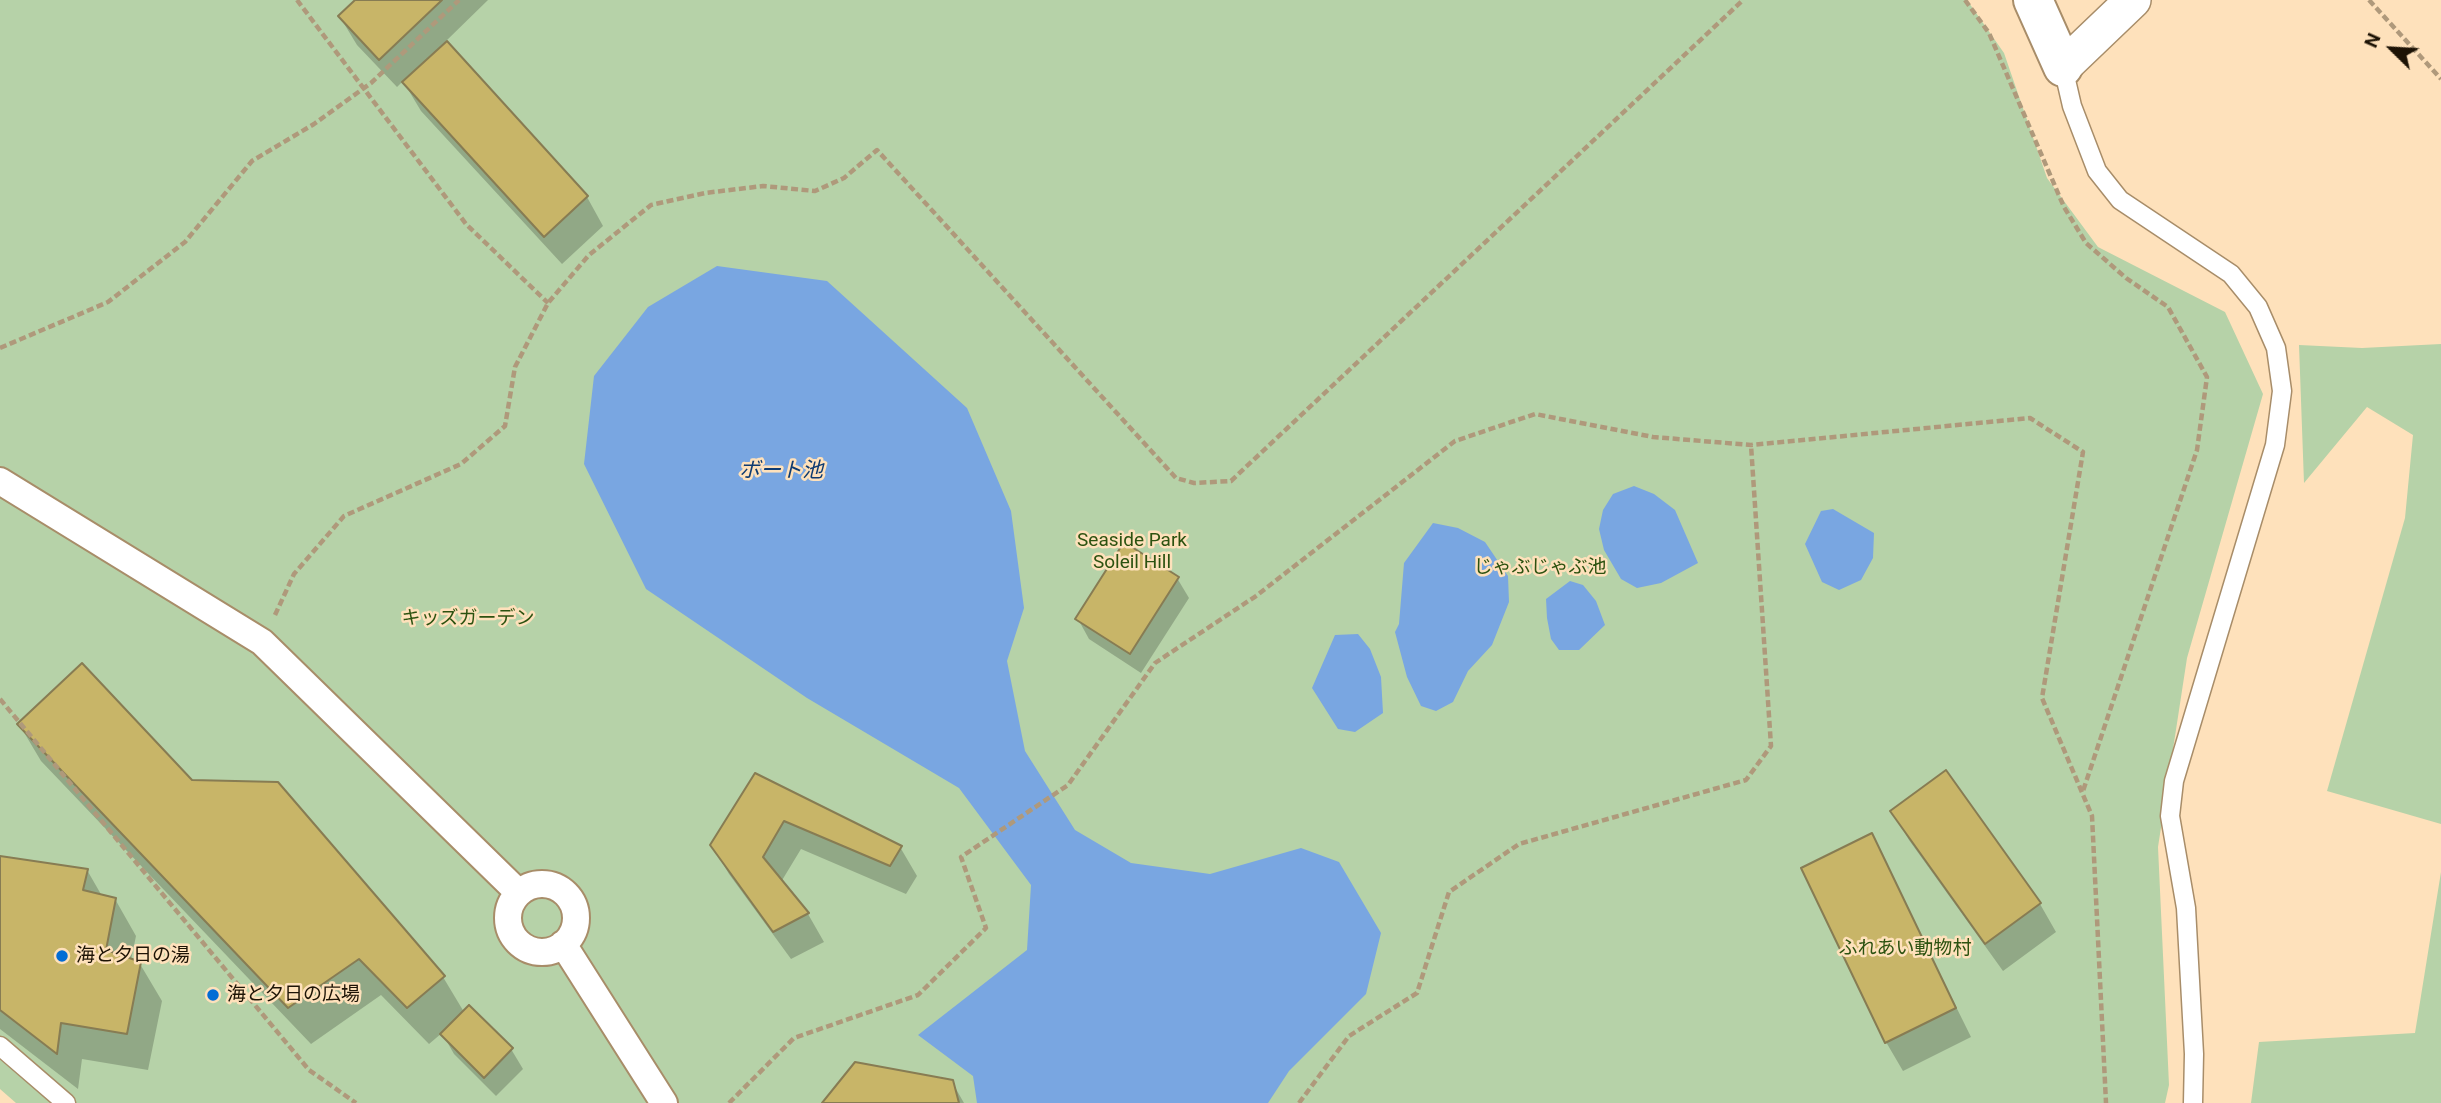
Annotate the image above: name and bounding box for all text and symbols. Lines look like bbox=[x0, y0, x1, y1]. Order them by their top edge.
north arrow bbox=[2357, 14, 2427, 84]
text: N bbox=[2359, 29, 2386, 51]
water label: ボート池 bbox=[739, 459, 823, 485]
park label: Seaside Park Soleil Hill bbox=[1077, 530, 1187, 574]
park label: じゃぶじゃぶ池 bbox=[1474, 557, 1606, 579]
park label: キッズガーデン bbox=[402, 608, 534, 630]
park label: ふれあい動物村 bbox=[1839, 938, 1971, 960]
place label: 海と夕日の湯 bbox=[76, 945, 190, 967]
marker: 海と夕日の湯 bbox=[54, 948, 70, 964]
place label: 海と夕日の広場 bbox=[227, 984, 360, 1006]
marker: 海と夕日の広場 bbox=[205, 987, 221, 1003]

